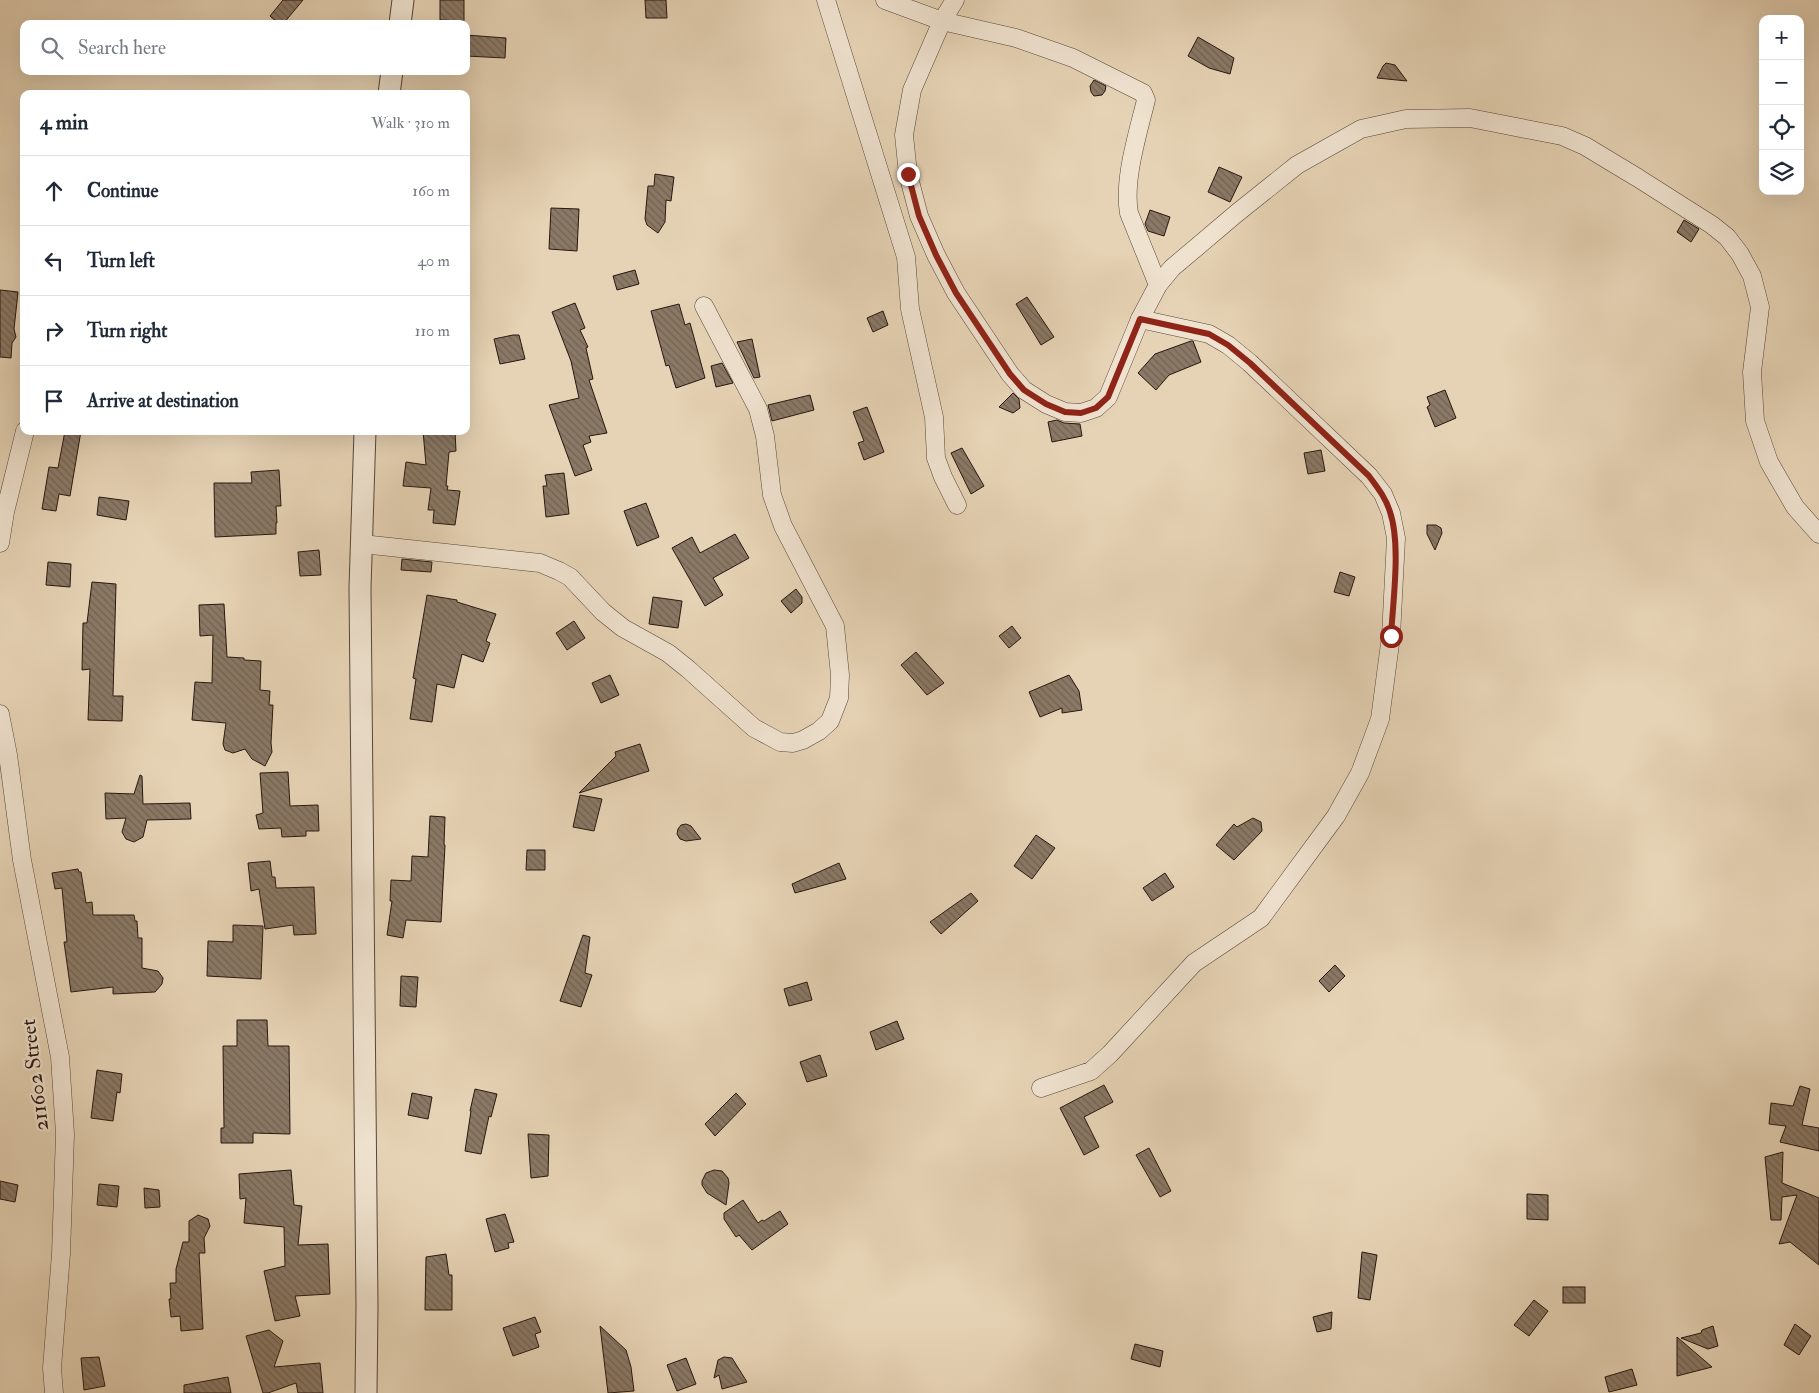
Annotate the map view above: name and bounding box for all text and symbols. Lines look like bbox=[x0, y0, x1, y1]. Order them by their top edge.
map controls bbox=[1759, 15, 1804, 195]
button: + bbox=[1759, 15, 1804, 60]
search box bbox=[20, 20, 470, 75]
icon: search bbox=[38, 34, 66, 62]
text: Search here bbox=[78, 36, 166, 60]
button: − bbox=[1759, 60, 1804, 105]
button: locate bbox=[1759, 105, 1804, 150]
text: 4 min bbox=[40, 109, 88, 136]
text: Walk · 310 m bbox=[371, 113, 450, 133]
button: layers bbox=[1759, 150, 1804, 195]
route end bbox=[897, 163, 920, 186]
icon: ahead bbox=[40, 177, 68, 205]
text: Continue bbox=[87, 179, 158, 203]
text: 160 m bbox=[412, 181, 450, 201]
icon: left bbox=[40, 247, 68, 275]
text: Turn left bbox=[87, 249, 155, 273]
text: 40 m bbox=[417, 251, 450, 271]
icon: right bbox=[40, 317, 68, 345]
text: Turn right bbox=[87, 319, 167, 343]
text: 110 m bbox=[415, 321, 450, 341]
icon: arrive bbox=[40, 387, 68, 415]
text: Arrive at destination bbox=[87, 389, 239, 413]
route start bbox=[1380, 625, 1403, 648]
street label: 211602 Street bbox=[15, 1017, 55, 1133]

